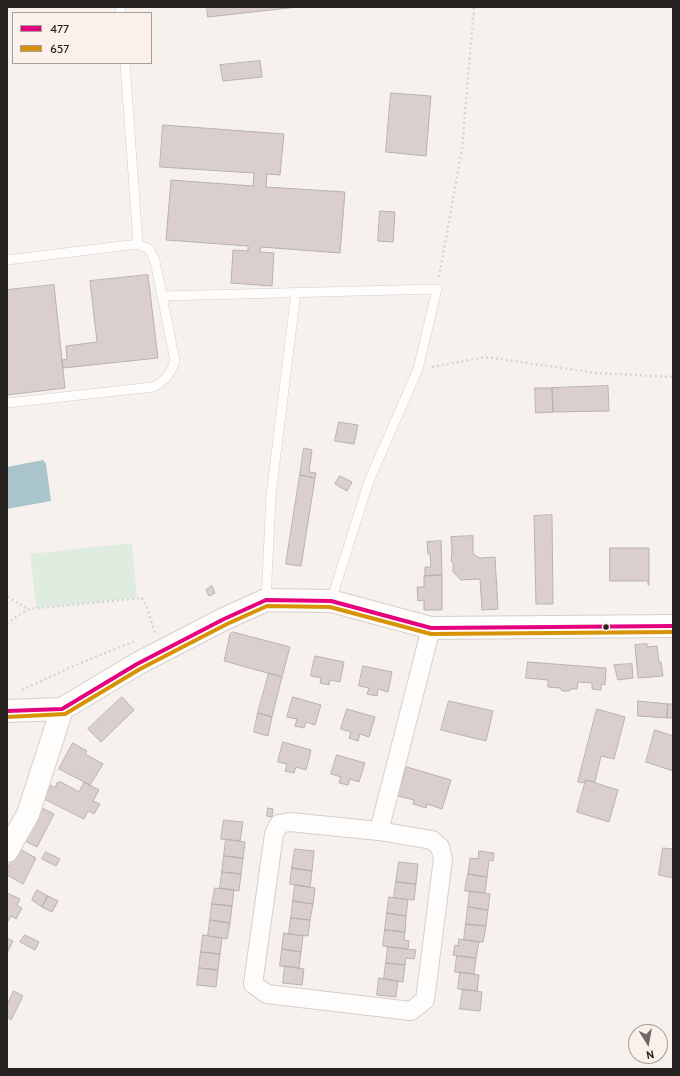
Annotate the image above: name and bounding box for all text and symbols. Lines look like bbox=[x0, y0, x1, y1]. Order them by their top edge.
legend bbox=[12, 12, 152, 64]
text: 477 bbox=[50, 21, 69, 36]
text: 657 bbox=[50, 41, 69, 56]
unlabelled marker bbox=[601, 622, 611, 632]
north arrow bbox=[628, 1024, 668, 1064]
text: N bbox=[645, 1047, 655, 1062]

